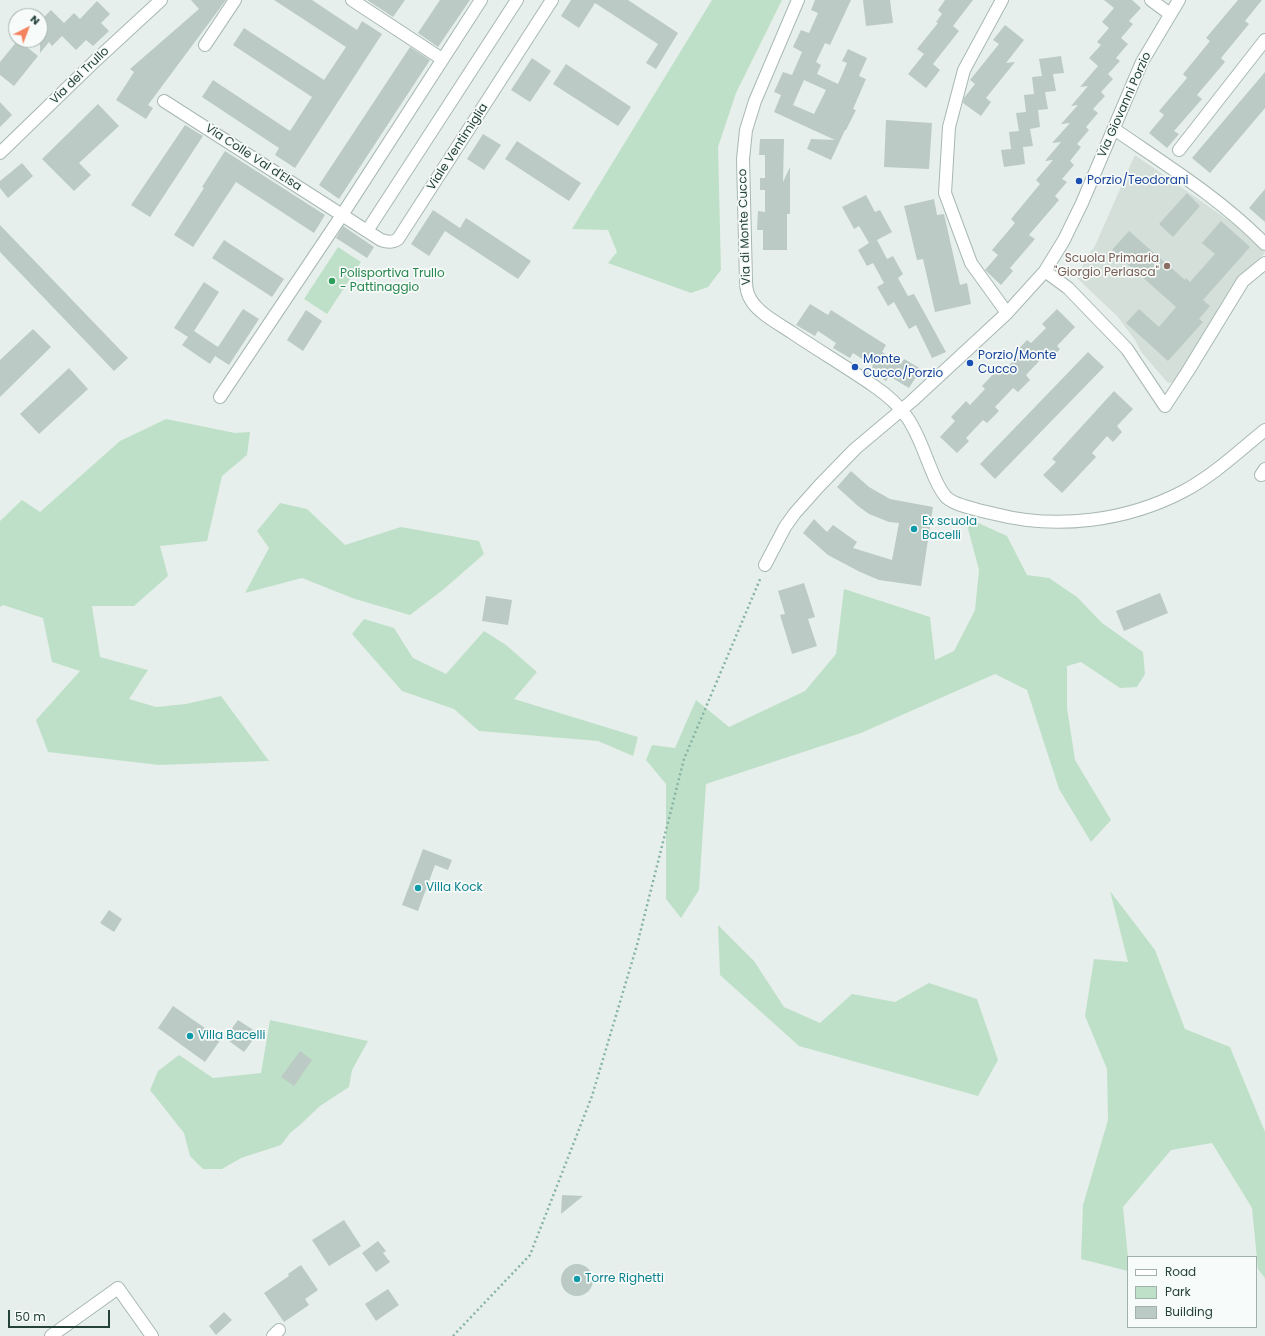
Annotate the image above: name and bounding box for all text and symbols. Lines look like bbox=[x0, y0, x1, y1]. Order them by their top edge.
north arrow bbox=[8, 8, 48, 48]
text: N bbox=[27, 11, 44, 29]
street label: Via del Trullo bbox=[48, 44, 112, 108]
street label: Via Giovanni Porzio bbox=[1095, 50, 1155, 160]
street label: Viale Ventimiglia bbox=[425, 101, 491, 193]
street label: Via Colle Val d'Elsa bbox=[202, 122, 304, 194]
street label: Via di Monte Cucco bbox=[736, 169, 754, 285]
place label: Porzio/Teodorani bbox=[1087, 174, 1189, 188]
marker: Porzio/Teodorani bbox=[1074, 176, 1084, 186]
place label: Scuola Primaria "Giorgio Perlasca" bbox=[1054, 252, 1159, 280]
marker: Scuola Primaria "Giorgio Perlasca" bbox=[1162, 261, 1172, 271]
place label: Polisportiva Trullo - Pattinaggio bbox=[340, 267, 445, 295]
marker: Polisportiva Trullo - Pattinaggio bbox=[327, 276, 337, 286]
place label: Porzio/Monte Cucco bbox=[978, 349, 1056, 377]
place label: Monte Cucco/Porzio bbox=[863, 353, 943, 381]
marker: Porzio/Monte Cucco bbox=[965, 358, 975, 368]
marker: Monte Cucco/Porzio bbox=[850, 362, 860, 372]
place label: Ex scuola Bacelli bbox=[922, 515, 977, 543]
marker: Ex scuola Bacelli bbox=[909, 524, 919, 534]
place label: Villa Kock bbox=[426, 881, 483, 895]
marker: Villa Kock bbox=[413, 883, 423, 893]
place label: Villa Bacelli bbox=[198, 1029, 265, 1043]
marker: Villa Bacelli bbox=[185, 1031, 195, 1041]
legend bbox=[1127, 1256, 1257, 1328]
text: Road bbox=[1165, 1263, 1196, 1280]
place label: Torre Righetti bbox=[585, 1272, 664, 1286]
marker: Torre Righetti bbox=[572, 1274, 582, 1284]
text: Park bbox=[1165, 1283, 1191, 1300]
scale bar bbox=[10, 1302, 112, 1328]
text: Building bbox=[1165, 1303, 1213, 1320]
text: 50 m bbox=[15, 1308, 46, 1325]

